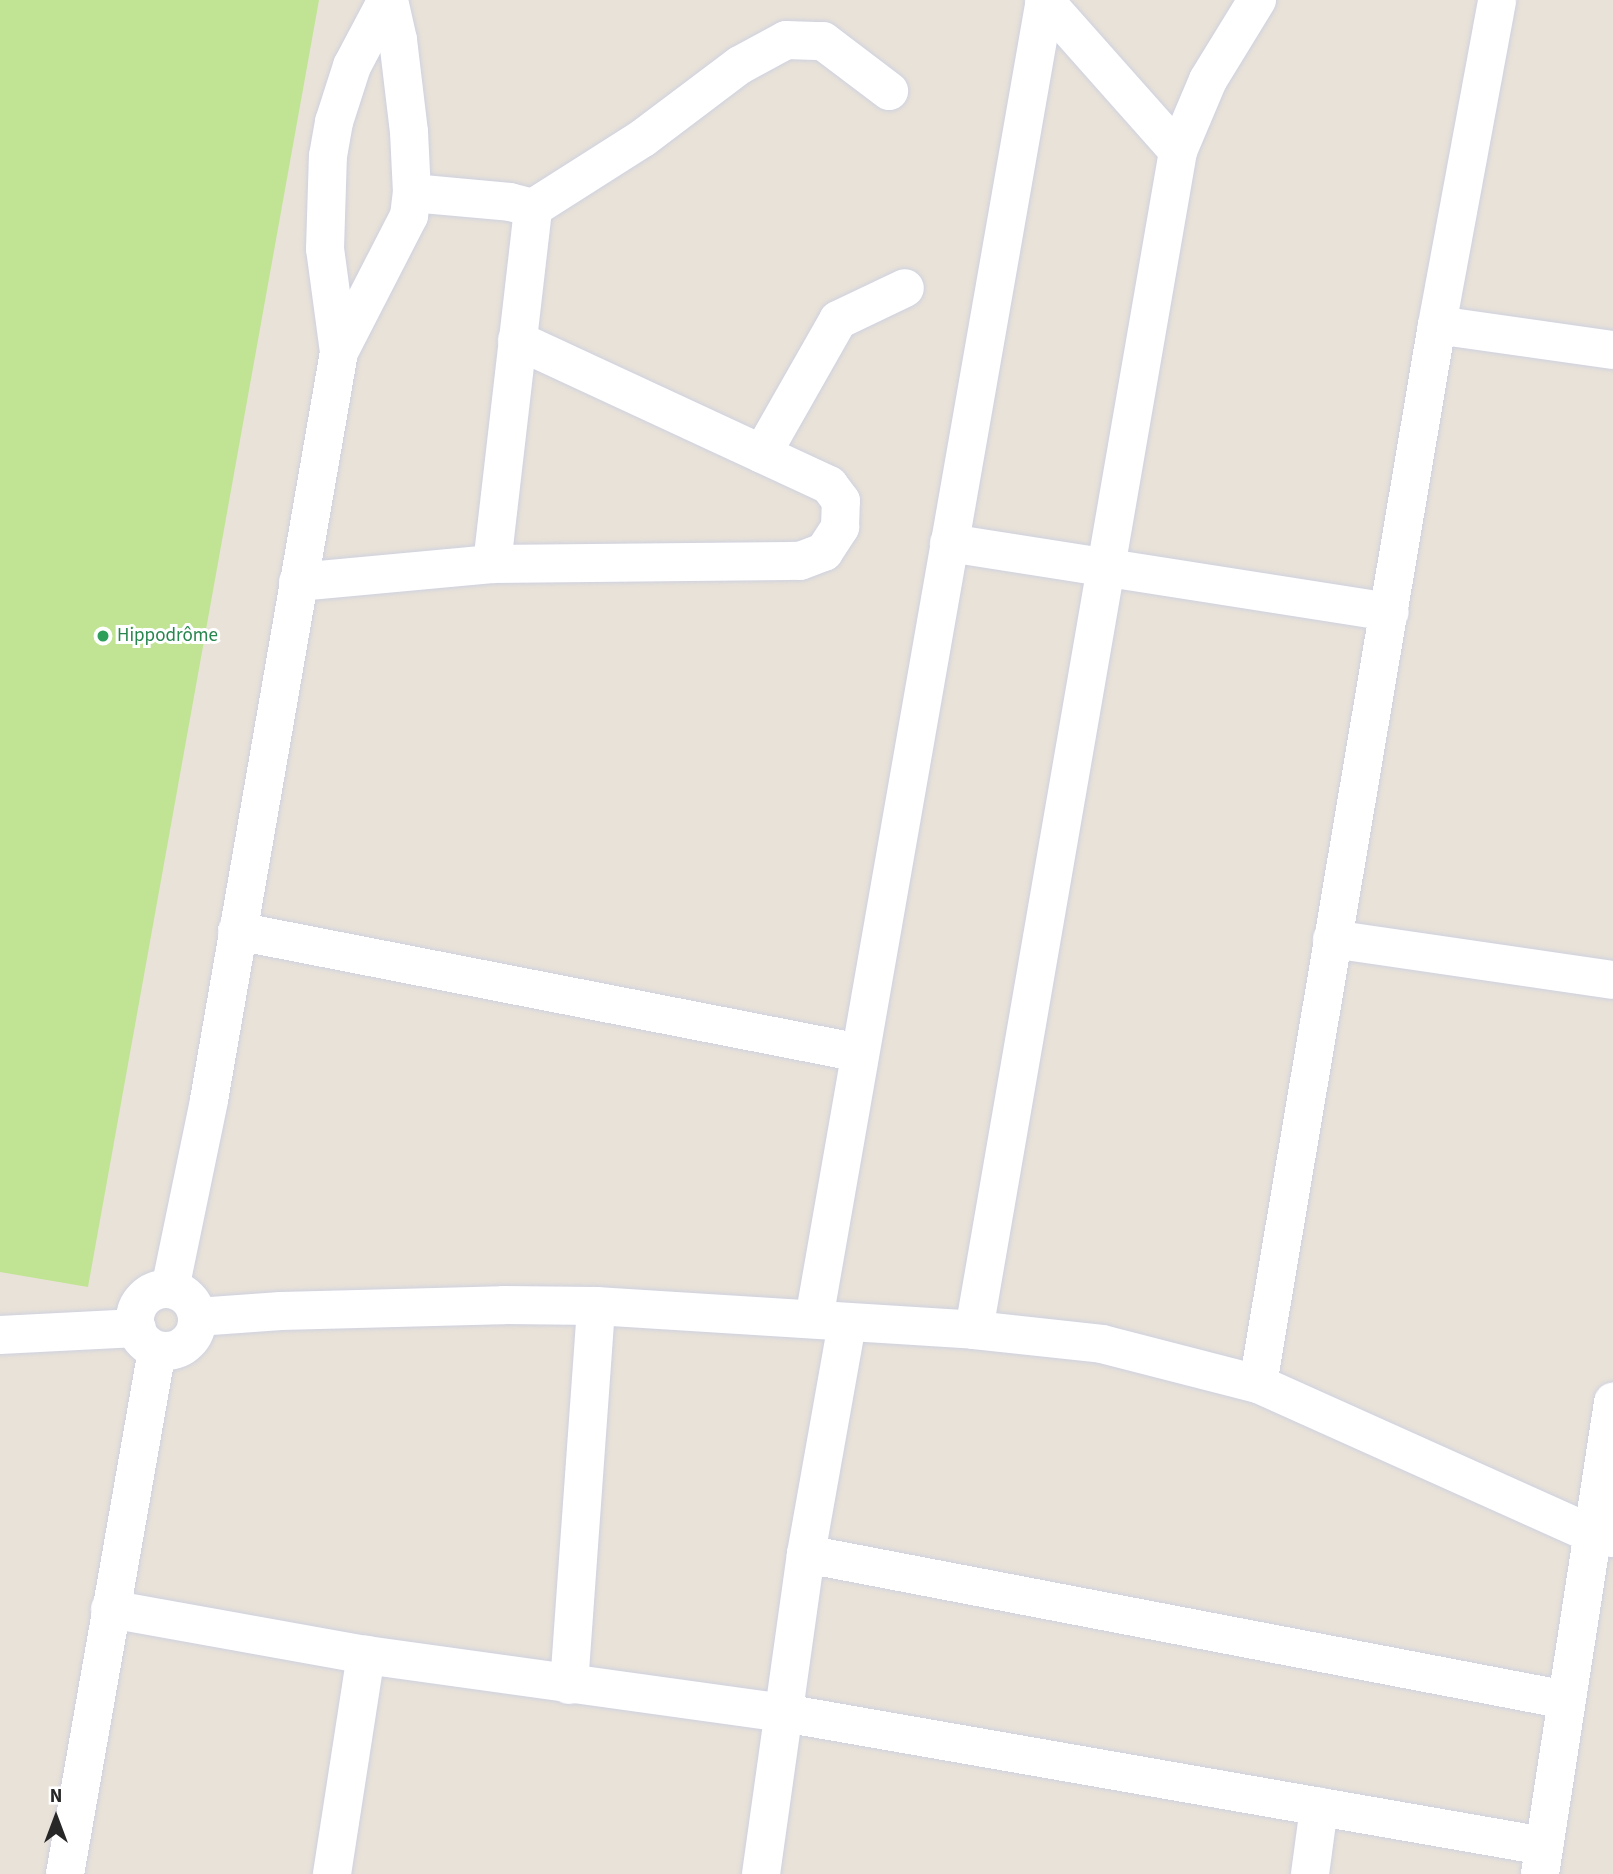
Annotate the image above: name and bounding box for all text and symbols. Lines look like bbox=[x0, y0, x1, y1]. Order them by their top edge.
place label: Hippodrôme bbox=[117, 625, 218, 647]
marker: Hippodrôme bbox=[95, 628, 111, 644]
north arrow bbox=[21, 1783, 91, 1853]
text: N bbox=[50, 1783, 62, 1810]

